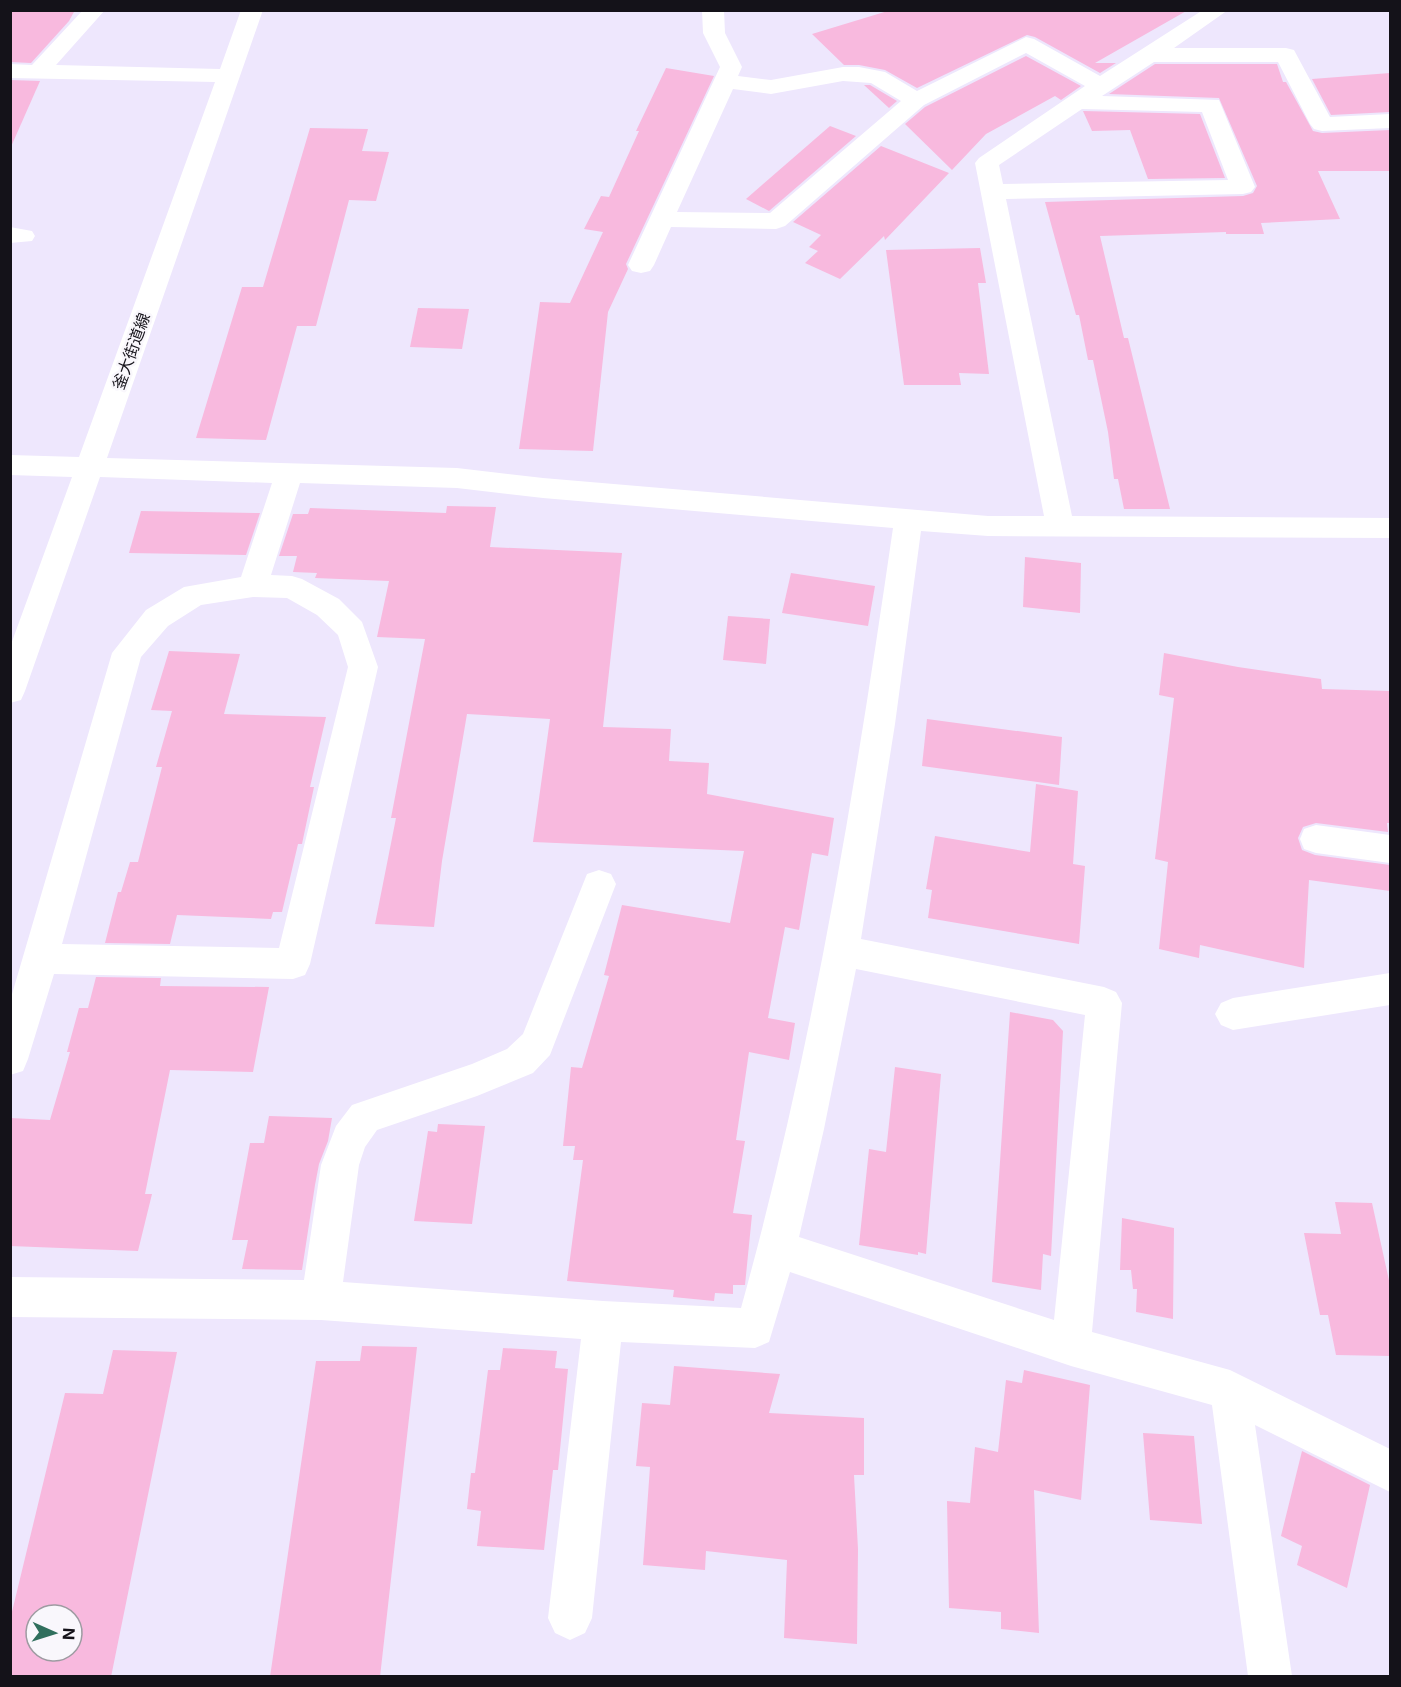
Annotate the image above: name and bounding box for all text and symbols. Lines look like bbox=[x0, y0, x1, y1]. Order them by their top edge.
street label: 釜大街道線 bbox=[108, 310, 154, 392]
north arrow bbox=[24, 1603, 84, 1663]
text: N bbox=[59, 1627, 79, 1640]

